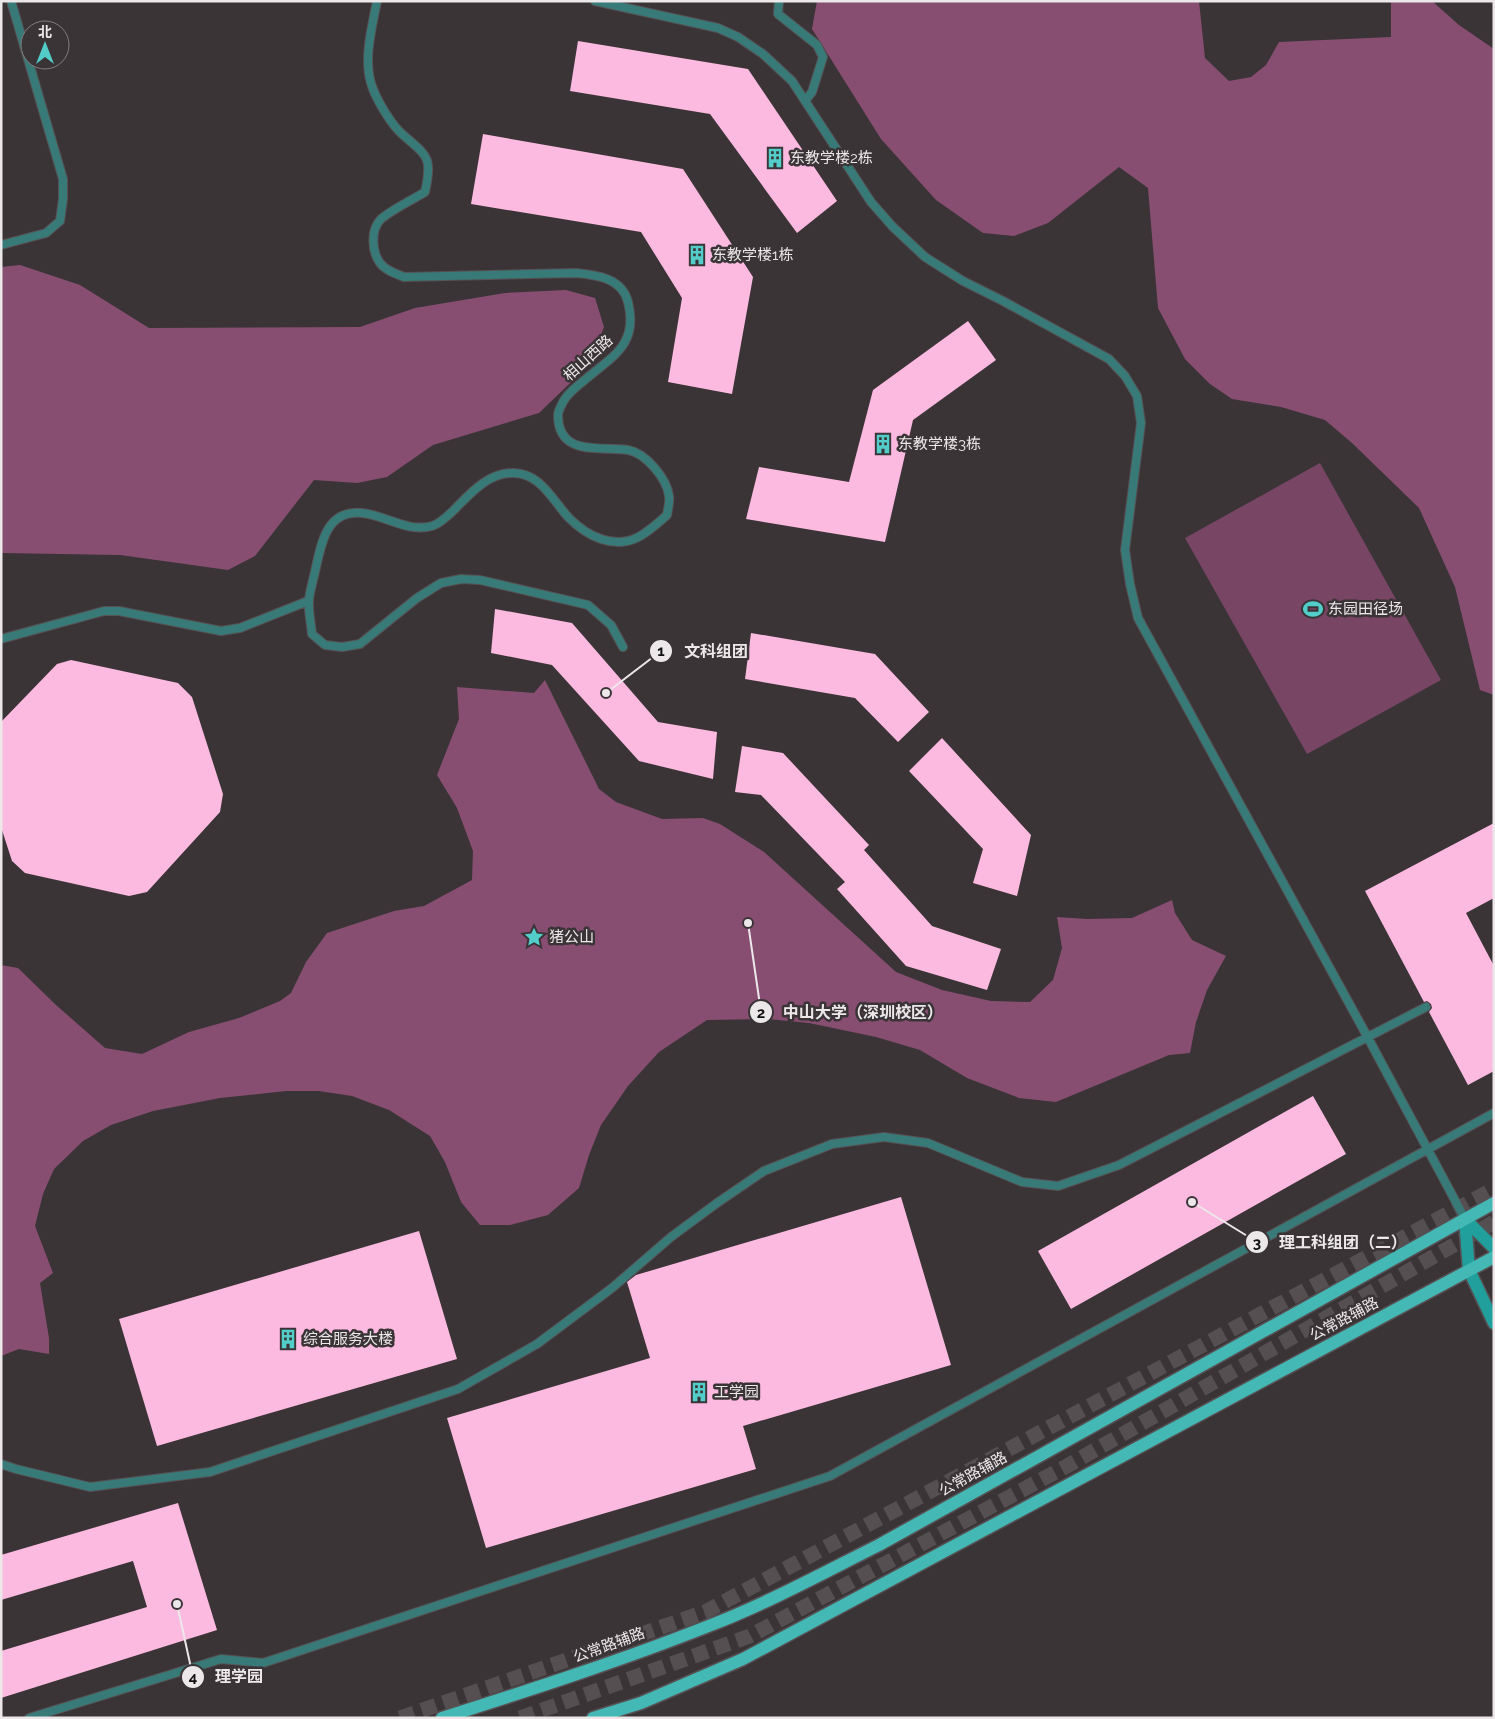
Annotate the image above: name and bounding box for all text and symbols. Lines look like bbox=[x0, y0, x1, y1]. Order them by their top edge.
north arrow bbox=[20, 20, 70, 70]
text: 北 bbox=[38, 24, 52, 40]
building icon: 东教学楼2栋 bbox=[764, 147, 786, 169]
place label: 东教学楼2栋 bbox=[790, 149, 873, 167]
building icon: 东教学楼1栋 bbox=[686, 244, 708, 266]
place label: 东教学楼1栋 bbox=[712, 246, 793, 264]
street label: 相山西路 bbox=[560, 331, 616, 385]
building icon: 东教学楼3栋 bbox=[872, 433, 894, 455]
place label: 东教学楼3栋 bbox=[898, 435, 981, 453]
sports icon: 东园田径场 bbox=[1302, 598, 1324, 620]
place label: 东园田径场 bbox=[1328, 600, 1403, 618]
callout: 文科组团 bbox=[649, 636, 758, 667]
text: 1 bbox=[657, 642, 665, 660]
text: 文科组团 bbox=[684, 642, 748, 661]
place icon: 猪公山 bbox=[523, 926, 545, 948]
place label: 猪公山 bbox=[549, 928, 594, 946]
callout: 中山大学（深圳校区） bbox=[748, 997, 953, 1028]
text: 中山大学（深圳校区） bbox=[783, 1003, 943, 1022]
text: 2 bbox=[757, 1004, 765, 1022]
callout: 理工科组团（二） bbox=[1244, 1227, 1417, 1258]
text: 理工科组团（二） bbox=[1279, 1233, 1407, 1252]
text: 3 bbox=[1253, 1234, 1261, 1252]
street label: 公常路辅路 bbox=[1307, 1293, 1381, 1345]
building icon: 综合服务大楼 bbox=[277, 1328, 299, 1350]
place label: 综合服务大楼 bbox=[303, 1330, 393, 1348]
building icon: 工学园 bbox=[688, 1381, 710, 1403]
place label: 工学园 bbox=[714, 1383, 759, 1401]
street label: 公常路辅路 bbox=[936, 1448, 1010, 1500]
street label: 公常路辅路 bbox=[571, 1624, 647, 1666]
callout: 理学园 bbox=[180, 1661, 273, 1692]
text: 理学园 bbox=[215, 1667, 263, 1686]
text: 4 bbox=[189, 1668, 198, 1686]

